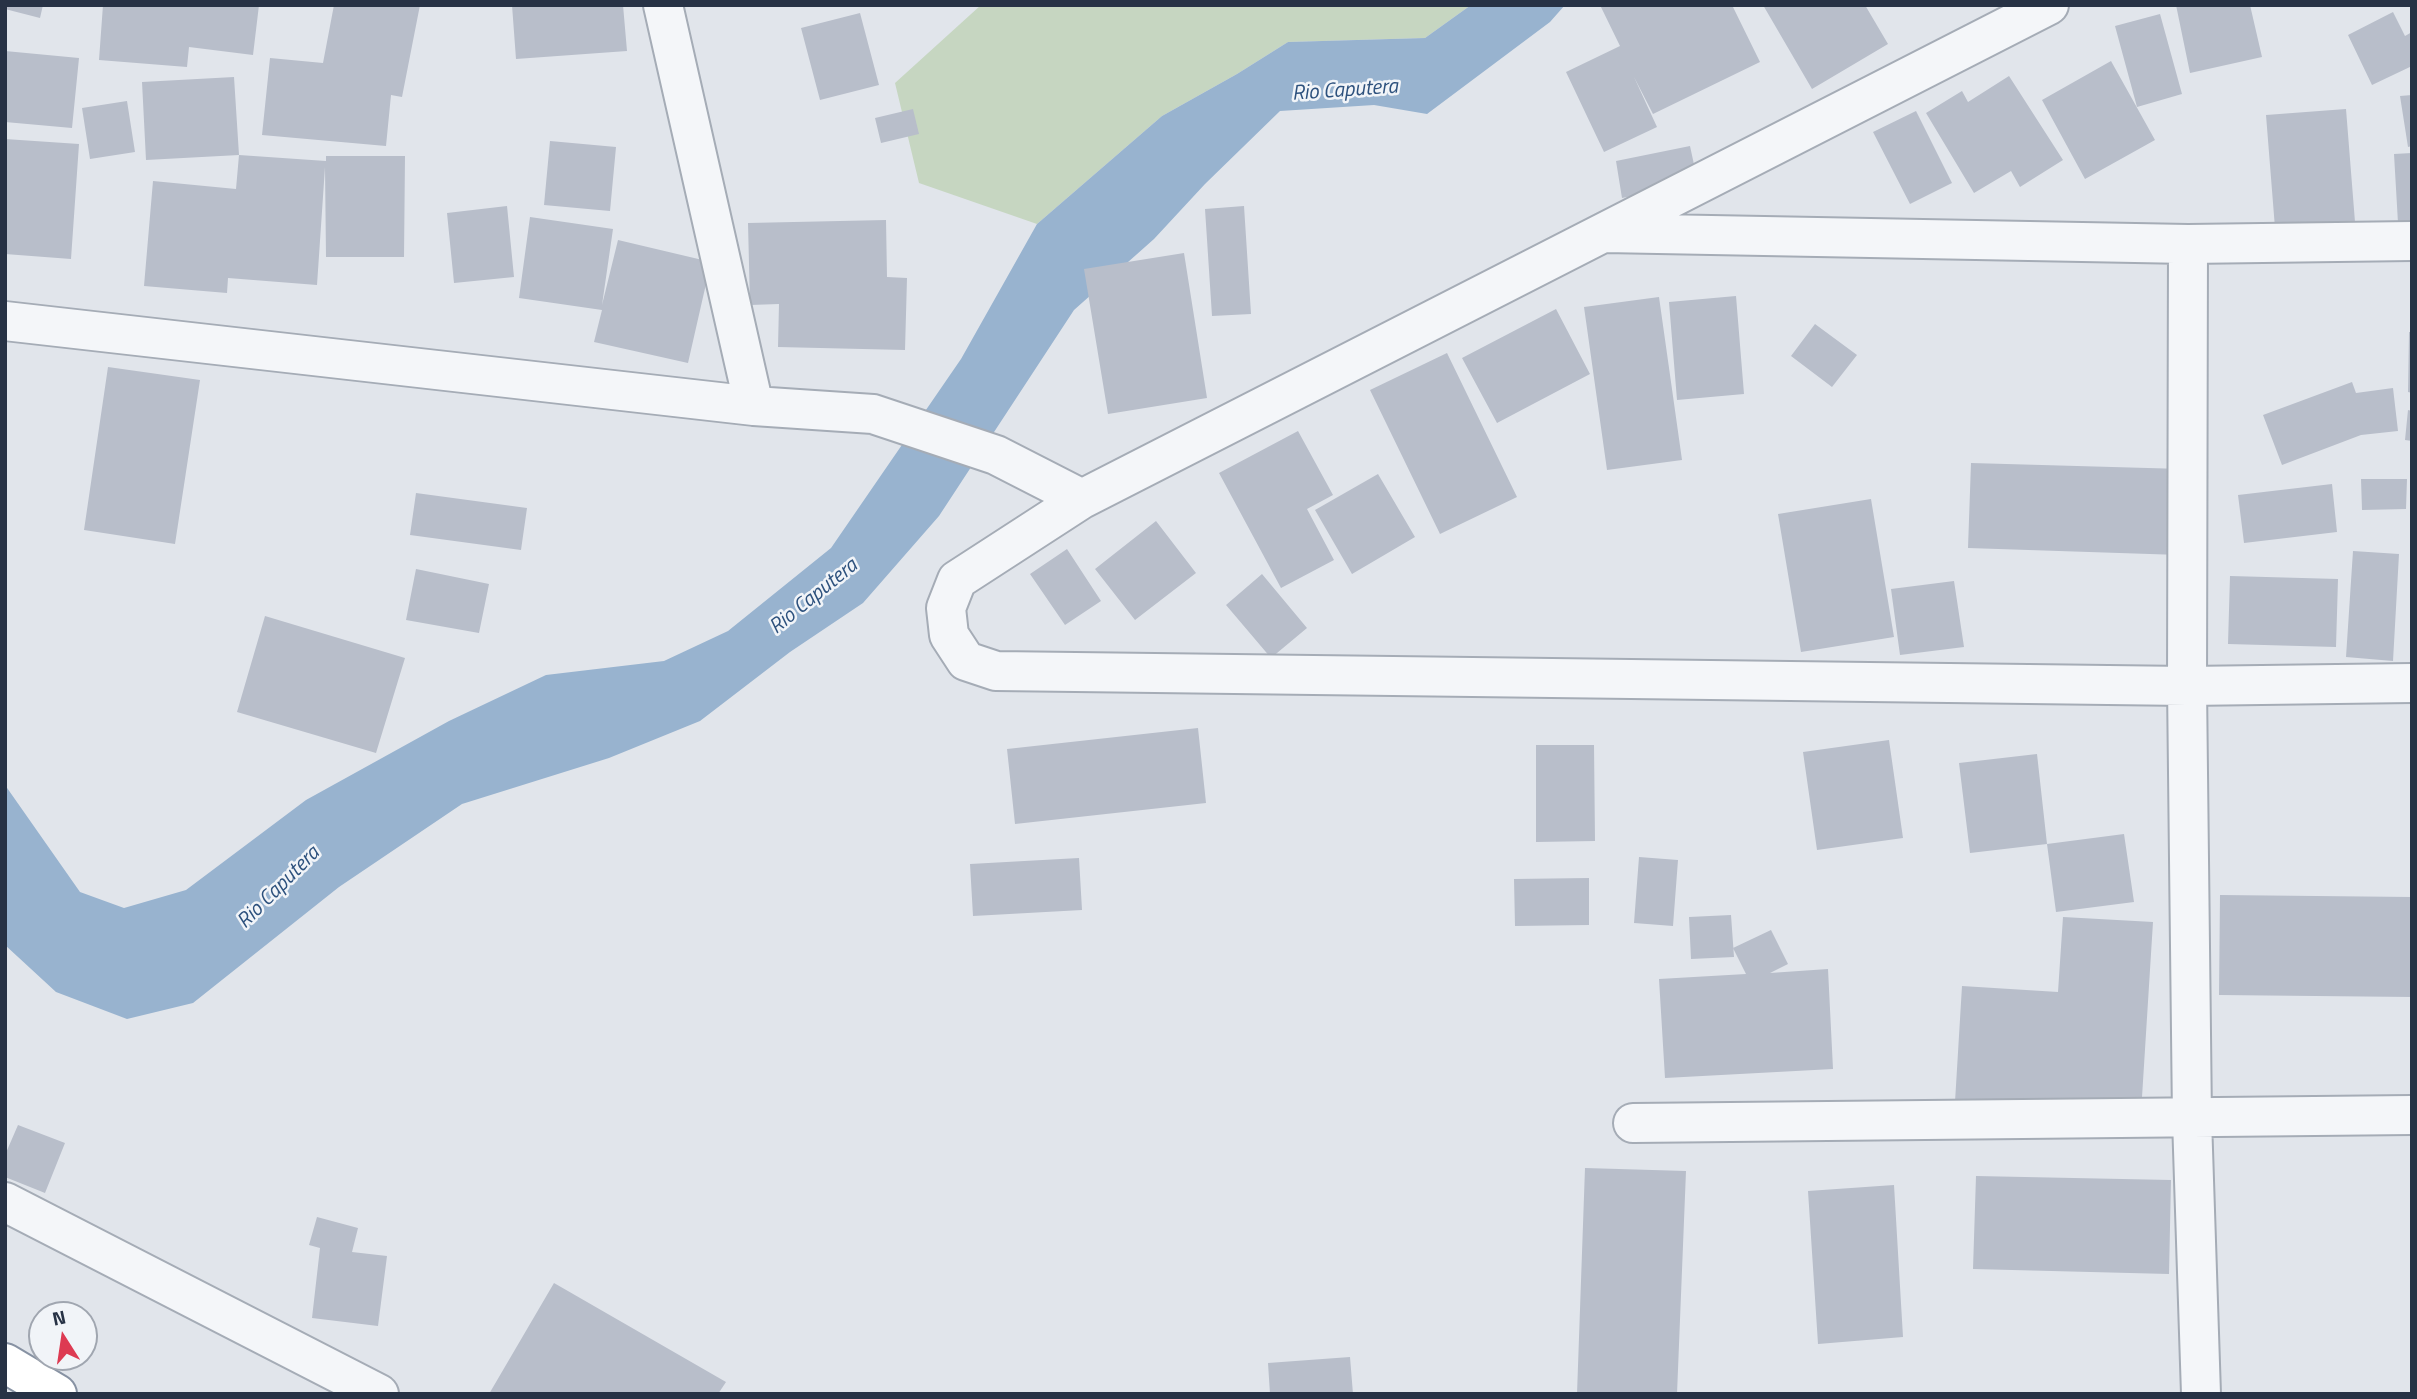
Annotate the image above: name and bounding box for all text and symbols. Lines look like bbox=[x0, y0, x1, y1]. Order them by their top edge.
water label: Rio Caputera bbox=[1291, 75, 1399, 107]
water label: Rio Caputera bbox=[765, 554, 863, 640]
water label: Rio Caputera bbox=[233, 842, 325, 934]
north arrow bbox=[28, 1301, 98, 1371]
text: N bbox=[49, 1301, 68, 1332]

